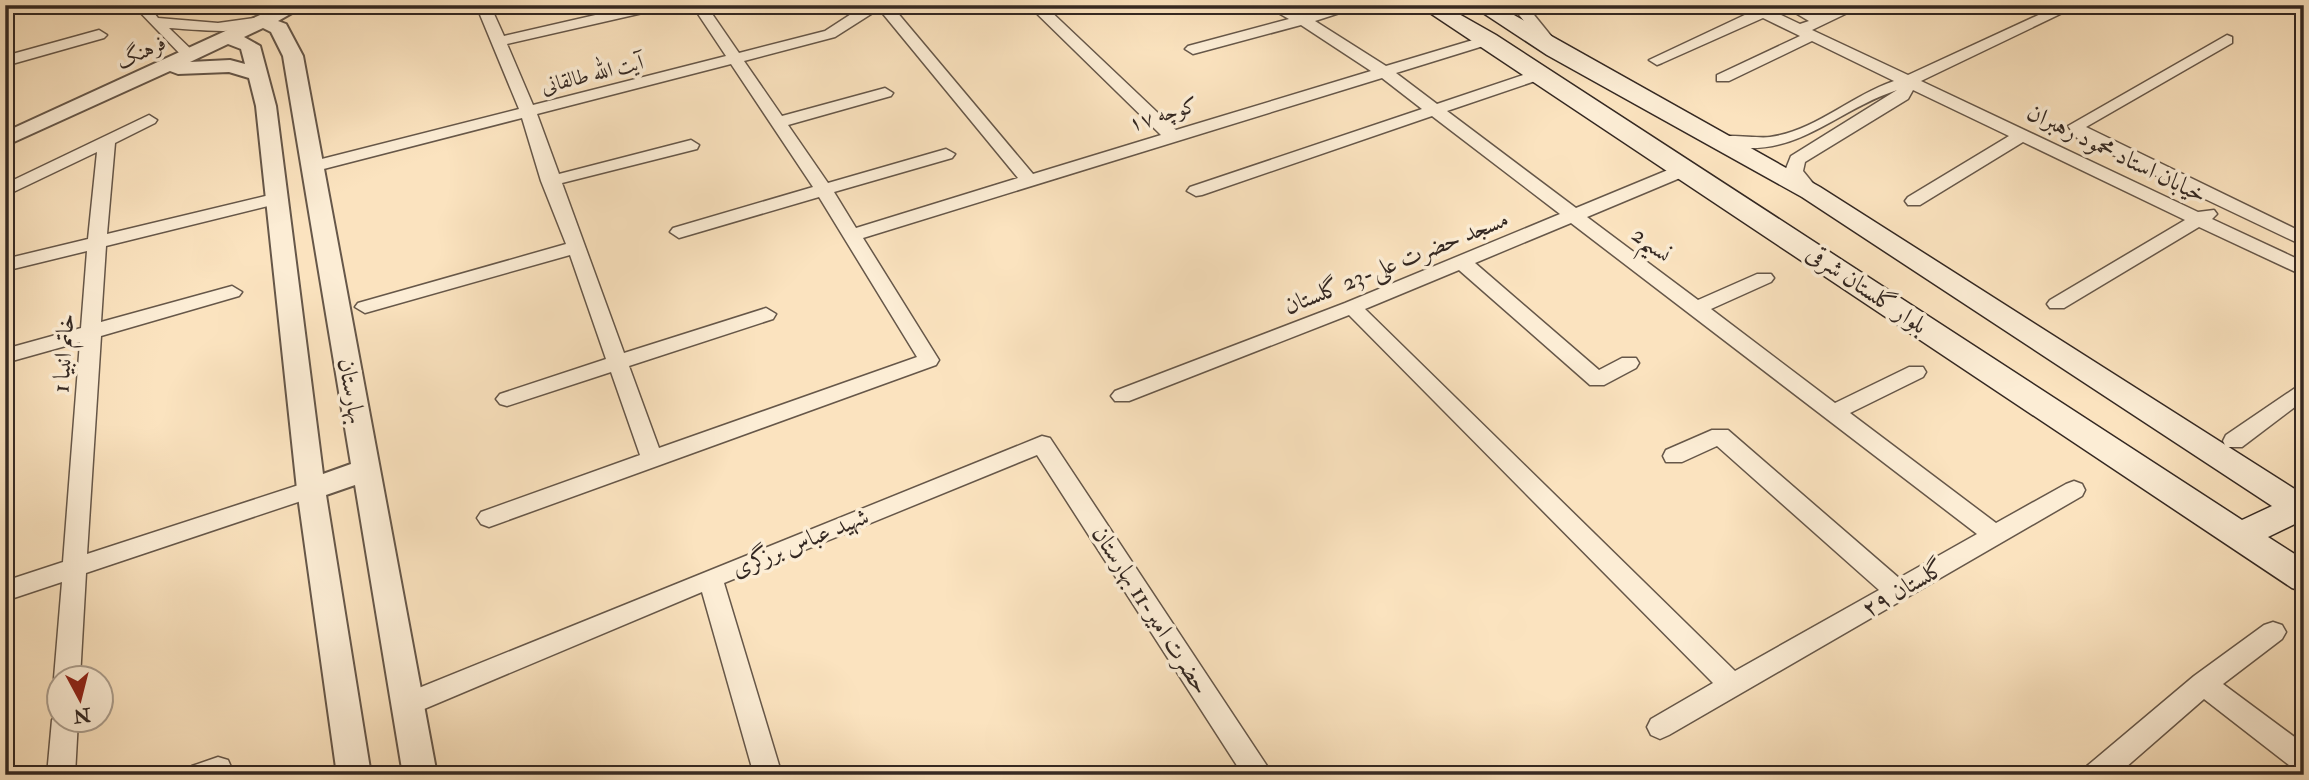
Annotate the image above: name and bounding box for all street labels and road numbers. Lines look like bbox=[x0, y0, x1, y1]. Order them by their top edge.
street label: فرهنگ bbox=[112, 29, 170, 76]
street label: آیت الله طالقانی bbox=[537, 44, 648, 100]
street label: کوچه ۱۷ bbox=[1125, 91, 1201, 138]
street label: خیابان استاد محمود رهبران bbox=[2022, 97, 2212, 210]
street label: مسجد حضرت علی-23 گلستان bbox=[1279, 203, 1514, 323]
street label: نسیم2 bbox=[1621, 219, 1678, 276]
street label: بلوار گلستان شرقی bbox=[1800, 238, 1933, 341]
street label: خاتم انبیا 1 bbox=[45, 312, 87, 394]
street label: بهارستان bbox=[330, 356, 373, 427]
street label: شهید عباس برزگری bbox=[726, 500, 874, 584]
street label: حضرت امیر-11 بهارستان bbox=[1084, 520, 1217, 701]
street label: گلستان ۲۹ bbox=[1856, 552, 1950, 624]

